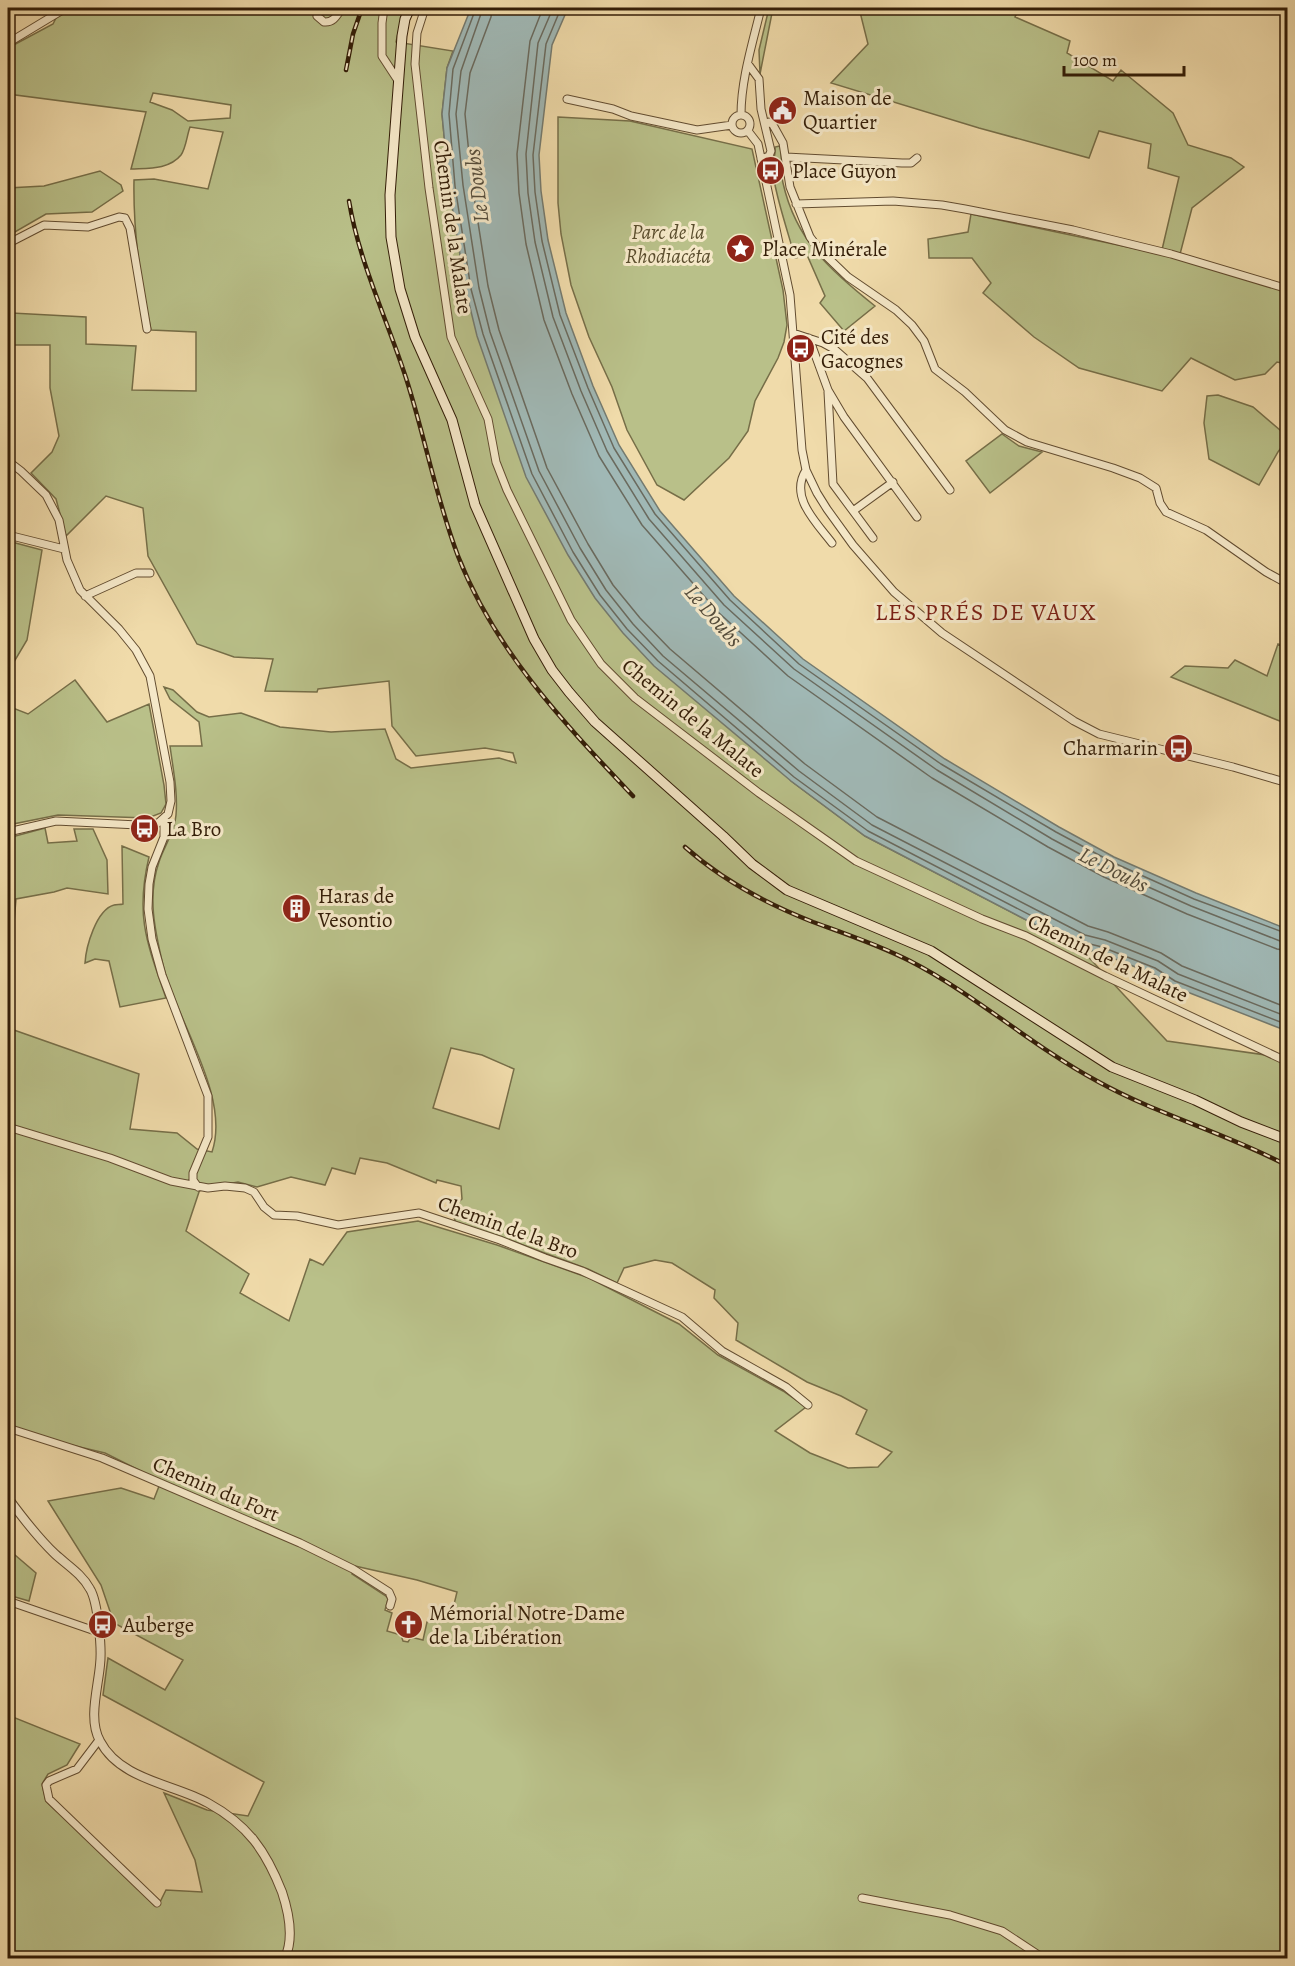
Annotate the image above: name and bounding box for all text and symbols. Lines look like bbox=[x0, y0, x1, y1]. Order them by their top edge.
scale bar bbox=[1064, 39, 1184, 77]
text: 100 m bbox=[1073, 48, 1117, 72]
place label: Maison de Quartier bbox=[803, 84, 892, 136]
public building icon: Maison de Quartier bbox=[766, 94, 798, 126]
street label: Chemin de la Malate bbox=[427, 138, 479, 316]
water label: Le Doubs bbox=[458, 147, 496, 225]
bus stop icon: Place Guyon bbox=[755, 155, 787, 187]
place label: Place Guyon bbox=[792, 157, 897, 185]
park label: Parc de la Rhodiacéta bbox=[625, 218, 711, 270]
place icon: Place Minérale bbox=[725, 233, 757, 265]
place label: Place Minérale bbox=[762, 235, 887, 263]
place label: Cité des Gacognes bbox=[821, 323, 904, 375]
bus stop icon: Cité des Gacognes bbox=[784, 333, 816, 365]
water label: Le Doubs bbox=[678, 578, 749, 654]
district label: LES PRÉS DE VAUX bbox=[875, 596, 1097, 628]
street label: Chemin de la Malate bbox=[616, 652, 770, 784]
bus stop icon: Charmarin bbox=[1163, 732, 1195, 764]
place label: Charmarin bbox=[1063, 734, 1158, 762]
bus stop icon: La Bro bbox=[129, 813, 161, 845]
place label: La Bro bbox=[166, 815, 221, 843]
water label: Le Doubs bbox=[1074, 840, 1154, 900]
place label: Haras de Vesontio bbox=[317, 882, 394, 934]
building icon: Haras de Vesontio bbox=[281, 892, 313, 924]
street label: Chemin de la Malate bbox=[1023, 907, 1193, 1009]
street label: Chemin de la Bro bbox=[434, 1189, 582, 1265]
street label: Chemin du Fort bbox=[148, 1450, 284, 1528]
place label: Mémorial Notre-Dame de la Libération bbox=[429, 1599, 625, 1651]
bus stop icon: Auberge bbox=[86, 1609, 118, 1641]
church icon: Mémorial Notre-Dame de la Libération bbox=[392, 1609, 424, 1641]
place label: Auberge bbox=[122, 1611, 194, 1639]

